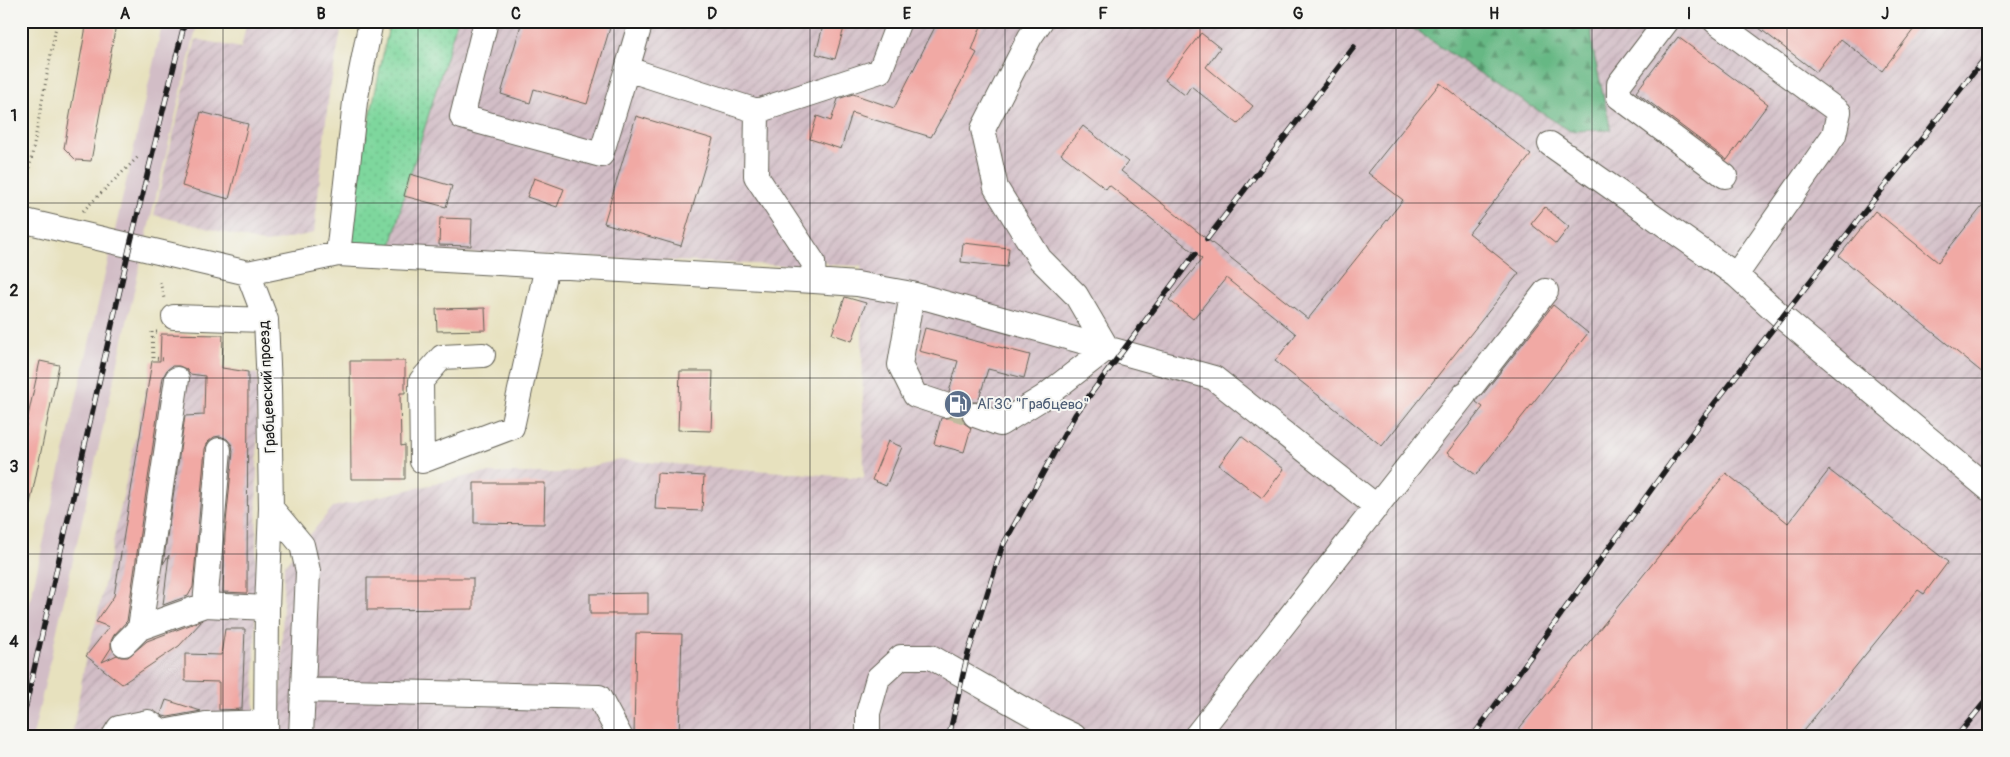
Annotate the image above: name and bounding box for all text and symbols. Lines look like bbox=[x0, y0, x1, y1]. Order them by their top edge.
text: A bbox=[120, 4, 131, 24]
text: B bbox=[316, 4, 326, 24]
text: C bbox=[511, 4, 521, 24]
text: D bbox=[707, 4, 717, 24]
text: E bbox=[903, 4, 912, 24]
text: F bbox=[1098, 4, 1108, 24]
text: G bbox=[1293, 4, 1304, 24]
text: H bbox=[1489, 4, 1499, 24]
text: I bbox=[1687, 4, 1691, 24]
text: J bbox=[1881, 4, 1889, 24]
text: 1 bbox=[11, 106, 17, 126]
text: 2 bbox=[10, 281, 19, 301]
street label: Грабцевский проезд bbox=[255, 320, 280, 454]
fuel station icon: АГЗС "Грабцево" bbox=[943, 389, 973, 419]
place label: АГЗС "Грабцево" bbox=[977, 395, 1089, 414]
text: 3 bbox=[10, 457, 19, 477]
text: 4 bbox=[9, 632, 19, 652]

